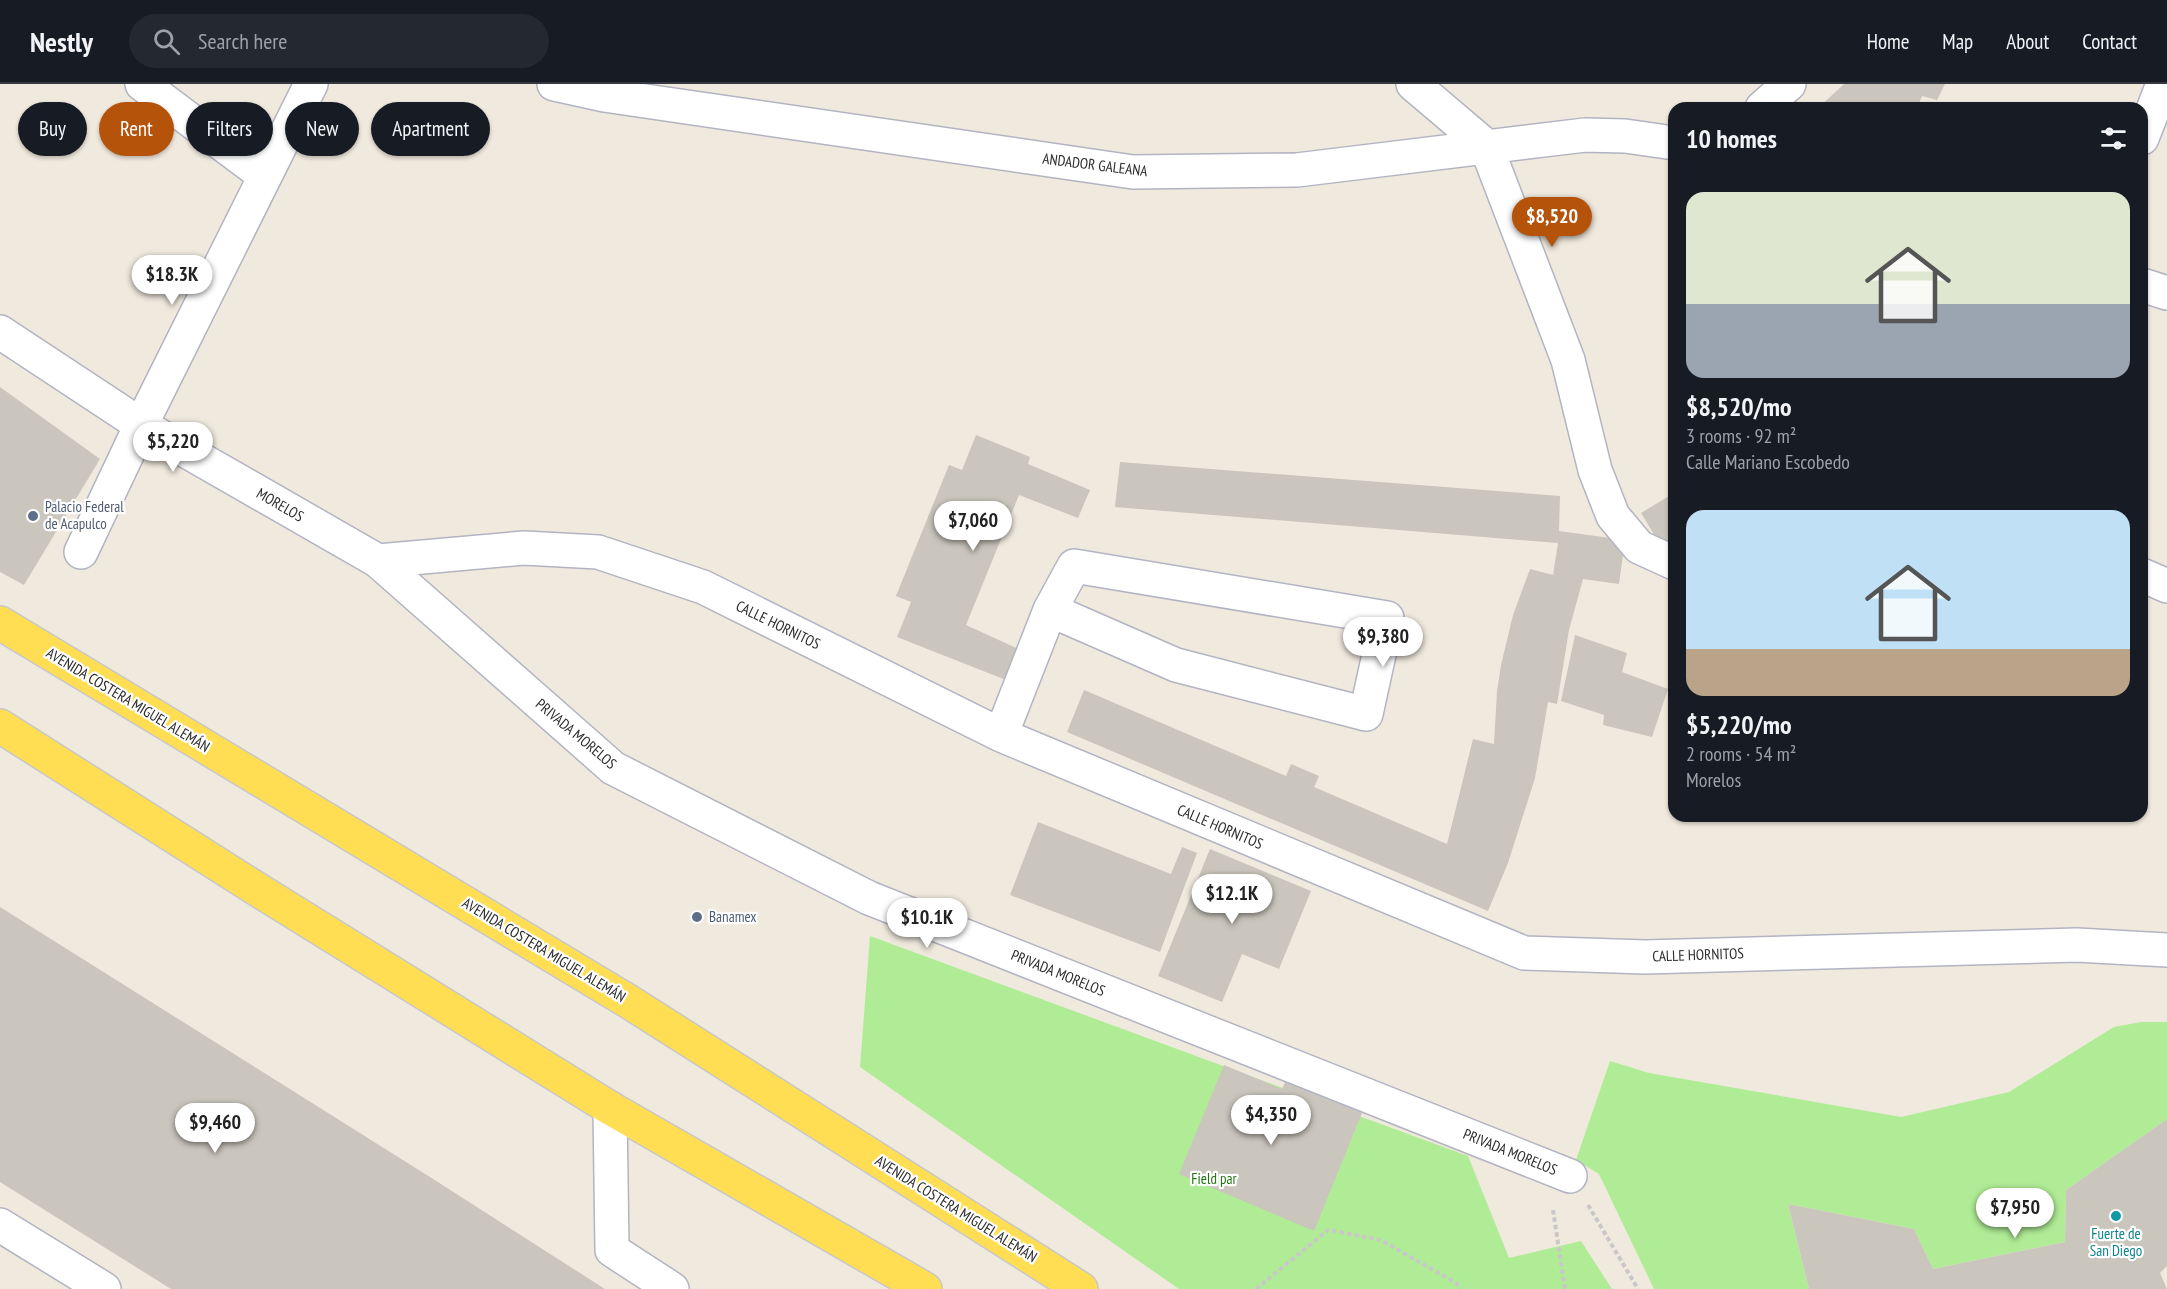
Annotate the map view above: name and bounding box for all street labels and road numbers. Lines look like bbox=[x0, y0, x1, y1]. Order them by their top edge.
street label: ANDADOR GALEANA bbox=[1041, 149, 1150, 180]
street label: MORELOS bbox=[253, 483, 307, 526]
street label: CALLE HORNITOS bbox=[733, 596, 824, 653]
street label: AVENIDA COSTERA MIGUEL ALEMÁN bbox=[43, 643, 213, 756]
street label: PRIVADA MORELOS bbox=[532, 694, 621, 773]
street label: CALLE HORNITOS bbox=[1174, 800, 1266, 853]
street label: AVENIDA COSTERA MIGUEL ALEMÁN bbox=[459, 893, 629, 1006]
street label: CALLE HORNITOS bbox=[1652, 943, 1744, 966]
street label: PRIVADA MORELOS bbox=[1008, 945, 1108, 1000]
street label: PRIVADA MORELOS bbox=[1460, 1124, 1560, 1179]
street label: AVENIDA COSTERA MIGUEL ALEMÁN bbox=[872, 1151, 1041, 1266]

